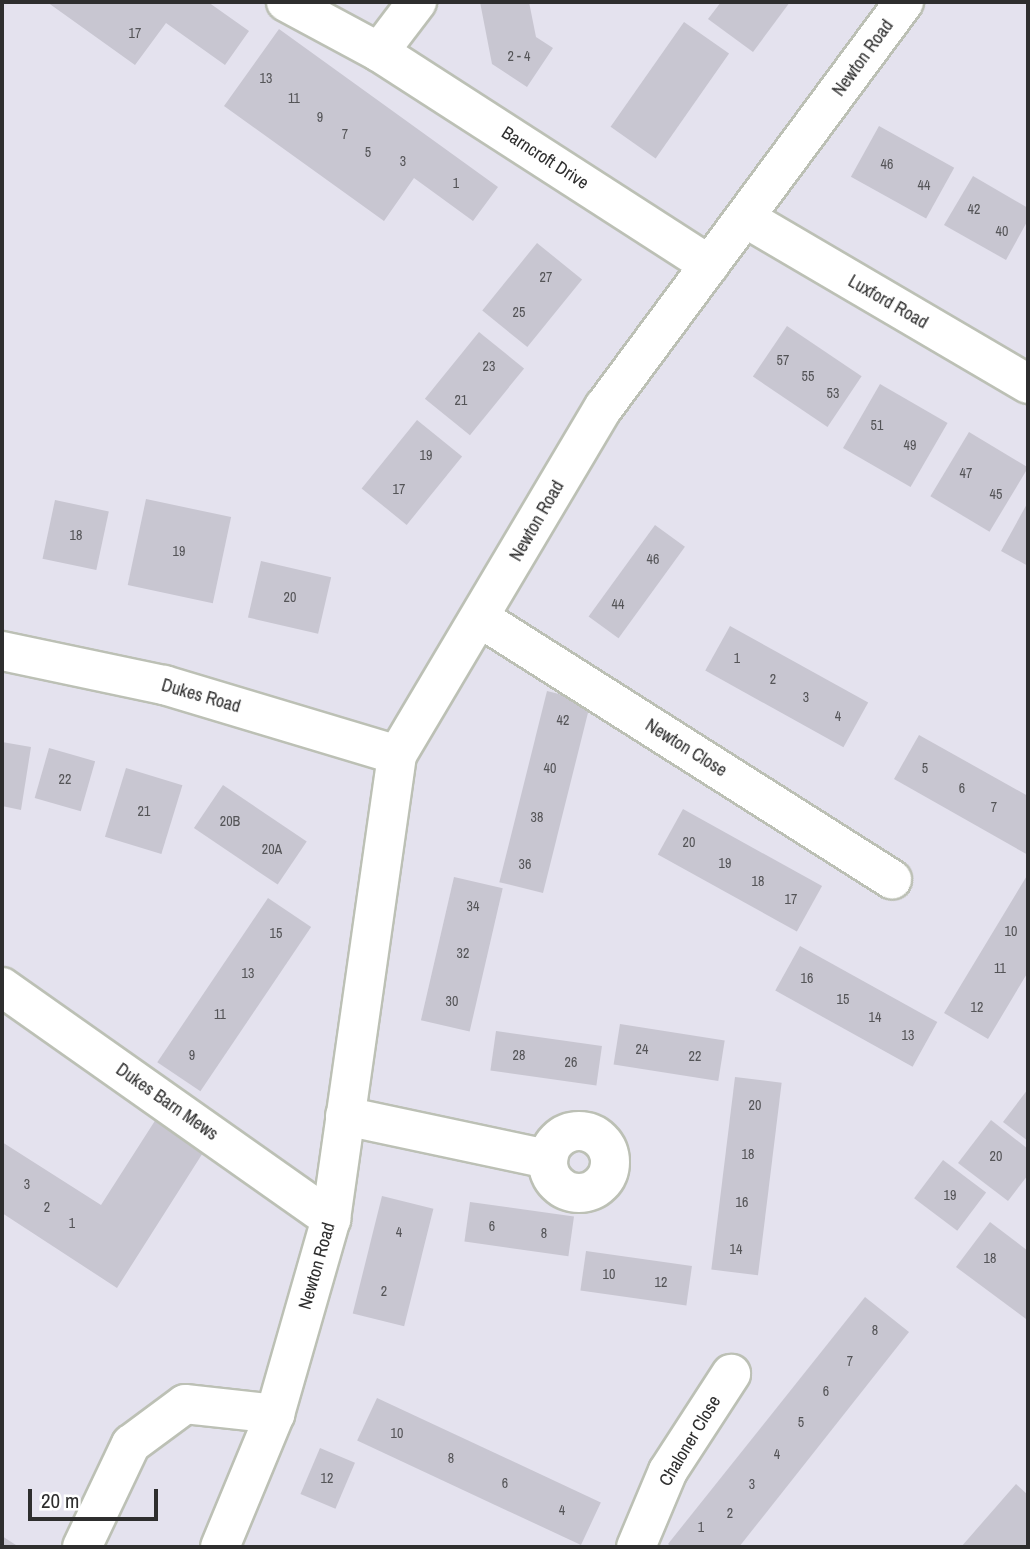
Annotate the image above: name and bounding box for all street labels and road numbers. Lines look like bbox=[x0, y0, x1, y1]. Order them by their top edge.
street label: Newton Road bbox=[828, 15, 898, 101]
street label: Barncroft Drive bbox=[497, 122, 593, 194]
street label: Luxford Road bbox=[844, 270, 932, 334]
street label: Newton Road bbox=[505, 477, 569, 565]
street label: Dukes Road bbox=[159, 674, 243, 718]
street label: Newton Close bbox=[641, 714, 731, 782]
street label: Dukes Barn Mews bbox=[112, 1059, 222, 1145]
street label: Newton Road bbox=[294, 1220, 340, 1312]
street label: Chaloner Close bbox=[655, 1392, 725, 1490]

